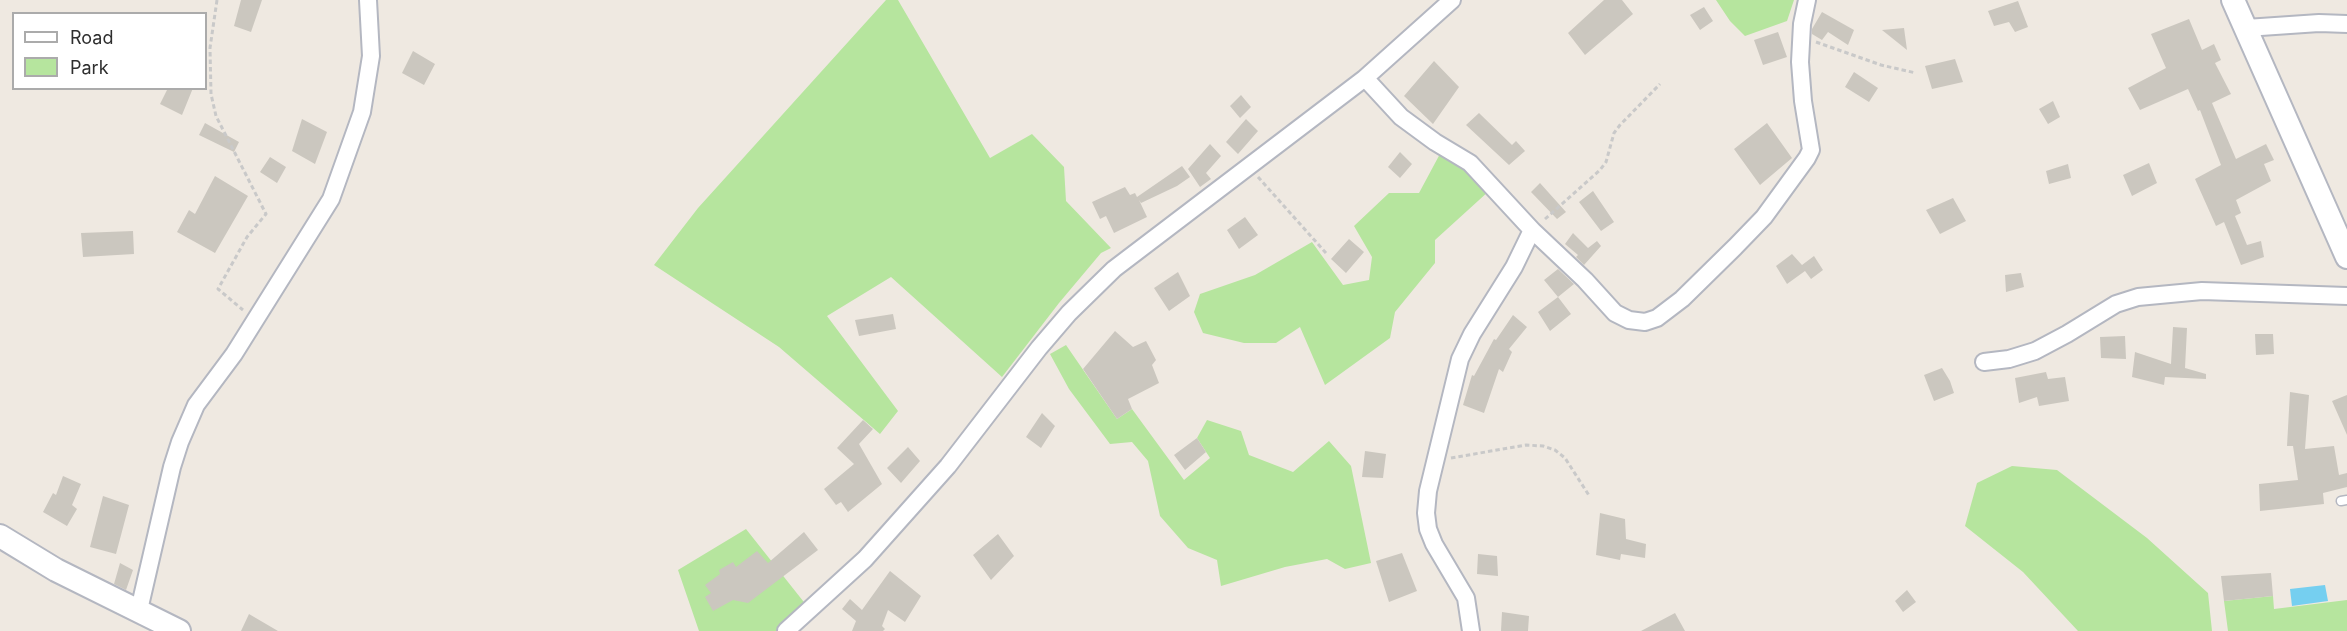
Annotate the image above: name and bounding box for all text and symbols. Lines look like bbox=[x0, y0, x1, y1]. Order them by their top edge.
legend bbox=[12, 12, 207, 90]
text: Road bbox=[70, 27, 113, 48]
text: Park bbox=[70, 57, 109, 78]

